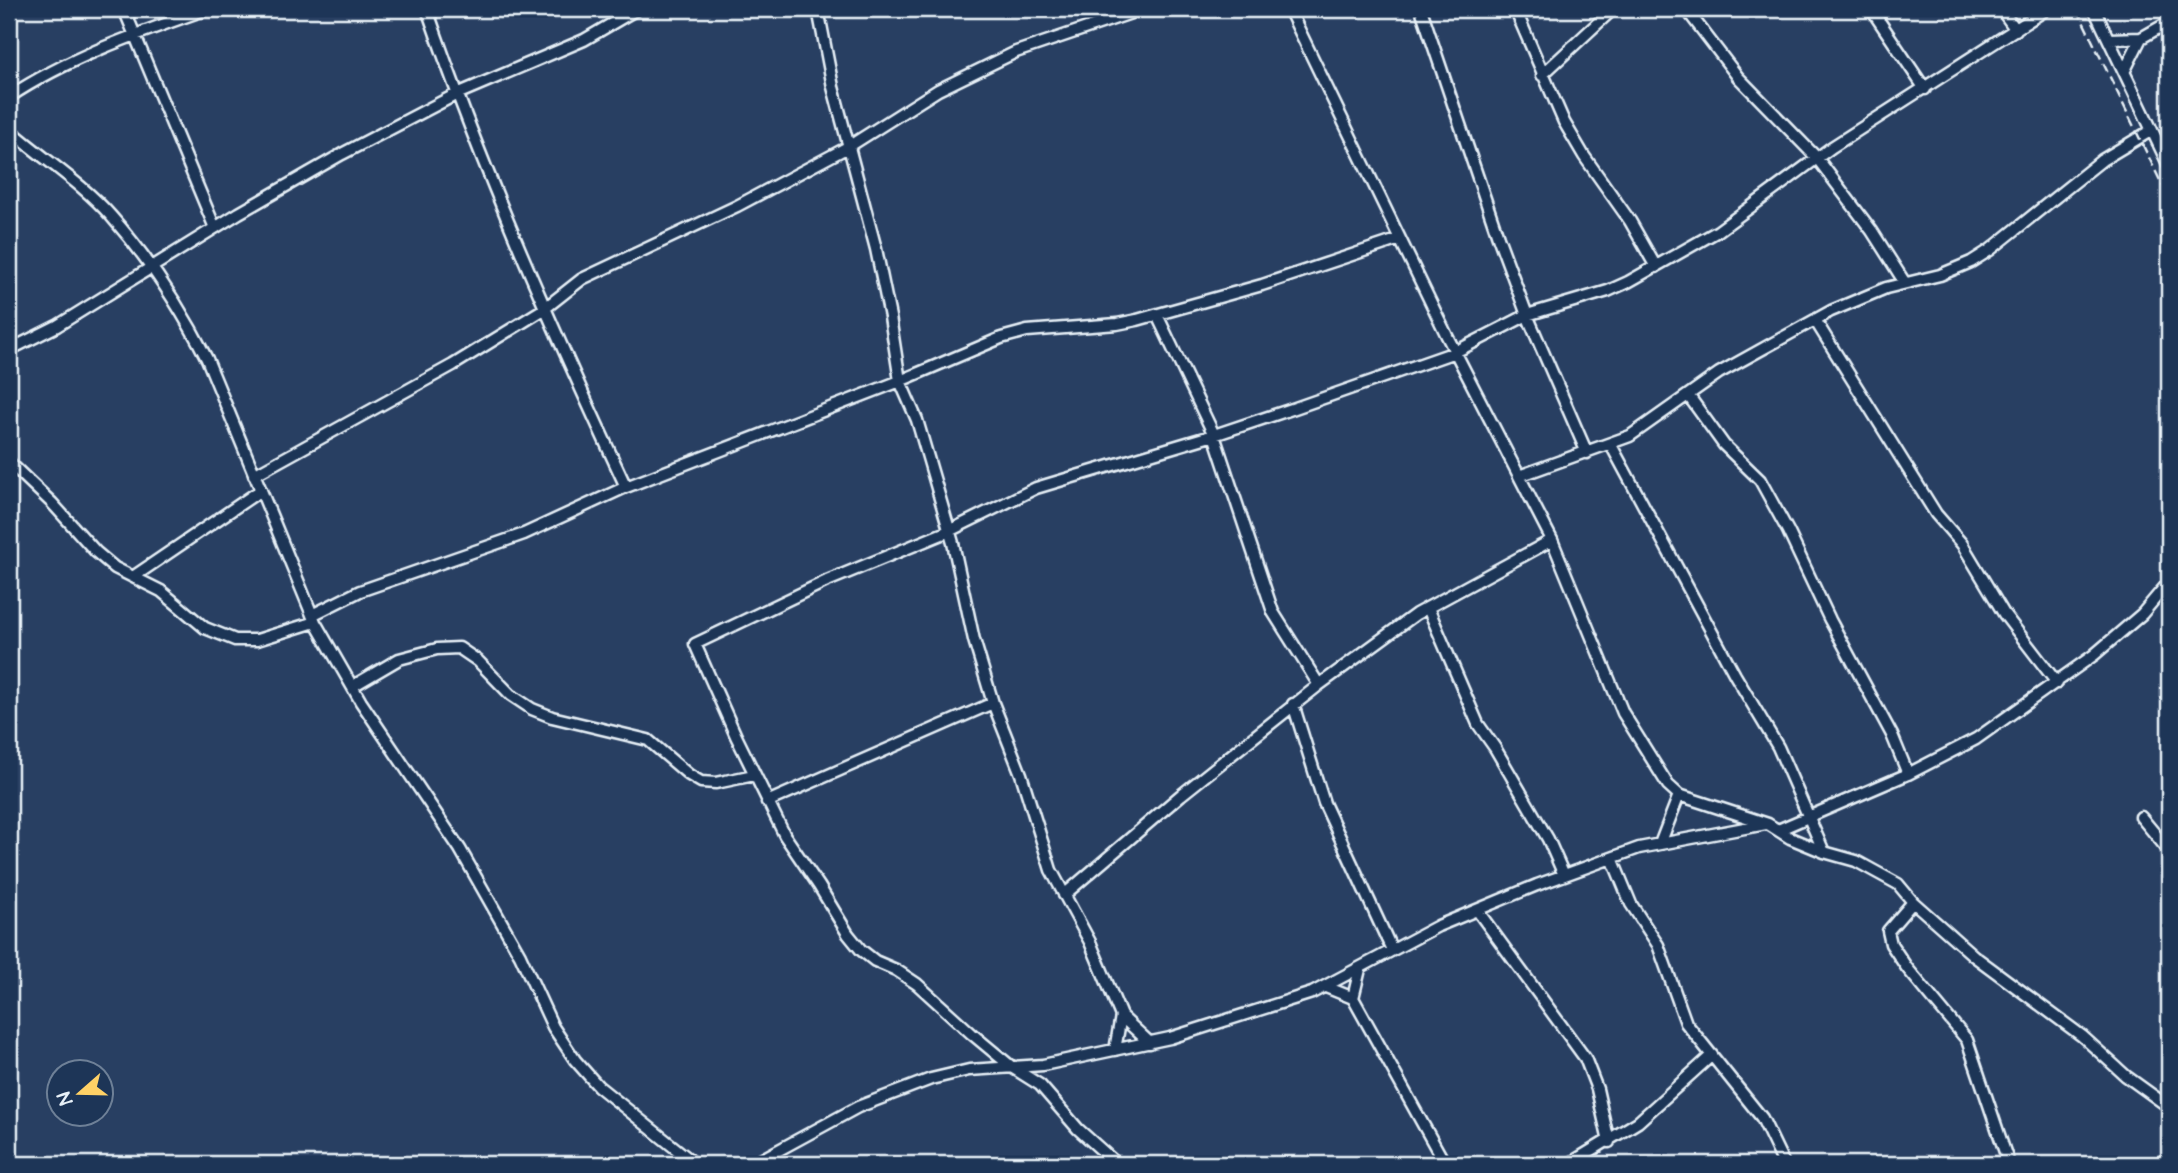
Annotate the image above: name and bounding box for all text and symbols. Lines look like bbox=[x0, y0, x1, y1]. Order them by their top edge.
north arrow bbox=[46, 1058, 116, 1128]
text: N bbox=[51, 1088, 80, 1109]

